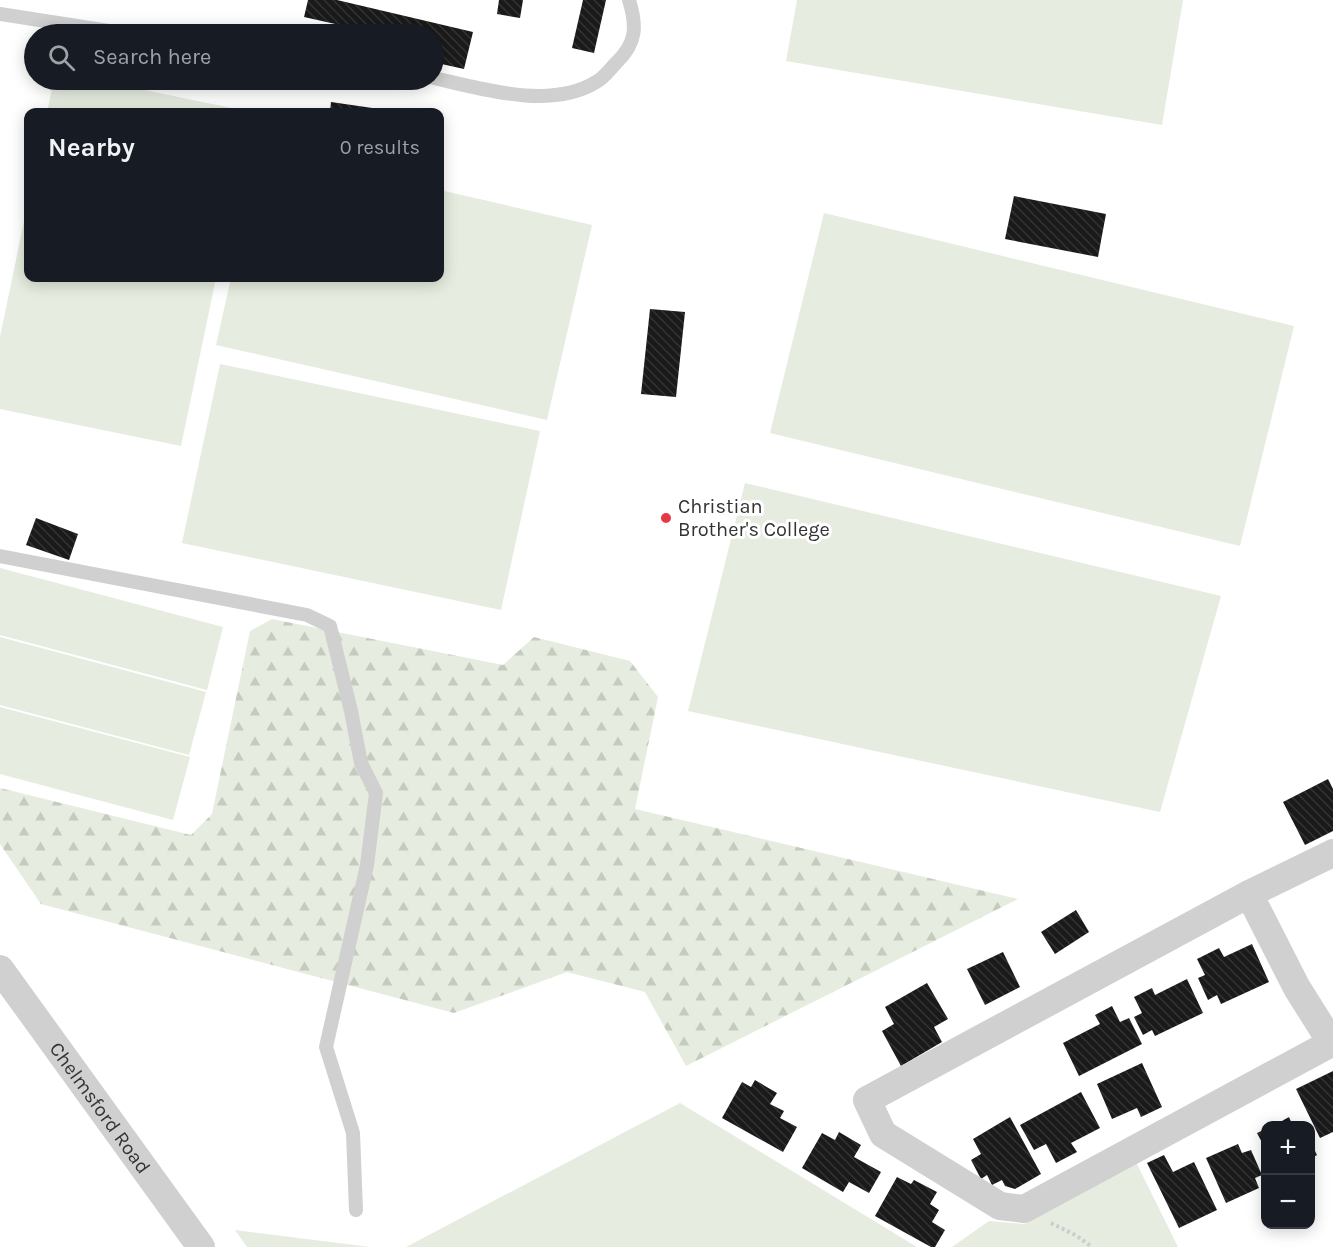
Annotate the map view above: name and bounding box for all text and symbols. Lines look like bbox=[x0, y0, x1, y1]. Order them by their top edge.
search box bbox=[24, 24, 444, 90]
icon: search bbox=[45, 41, 78, 74]
text: Search here bbox=[93, 44, 211, 70]
text: Nearby bbox=[48, 132, 135, 163]
text: 0 results bbox=[340, 136, 420, 159]
place label: Christian Brother's College bbox=[678, 495, 830, 541]
marker: Christian Brother's College bbox=[659, 511, 673, 525]
street label: Chelmsford Road bbox=[45, 1037, 155, 1178]
map controls bbox=[1261, 1121, 1315, 1229]
button: + bbox=[1261, 1121, 1315, 1175]
button: − bbox=[1261, 1175, 1315, 1229]

